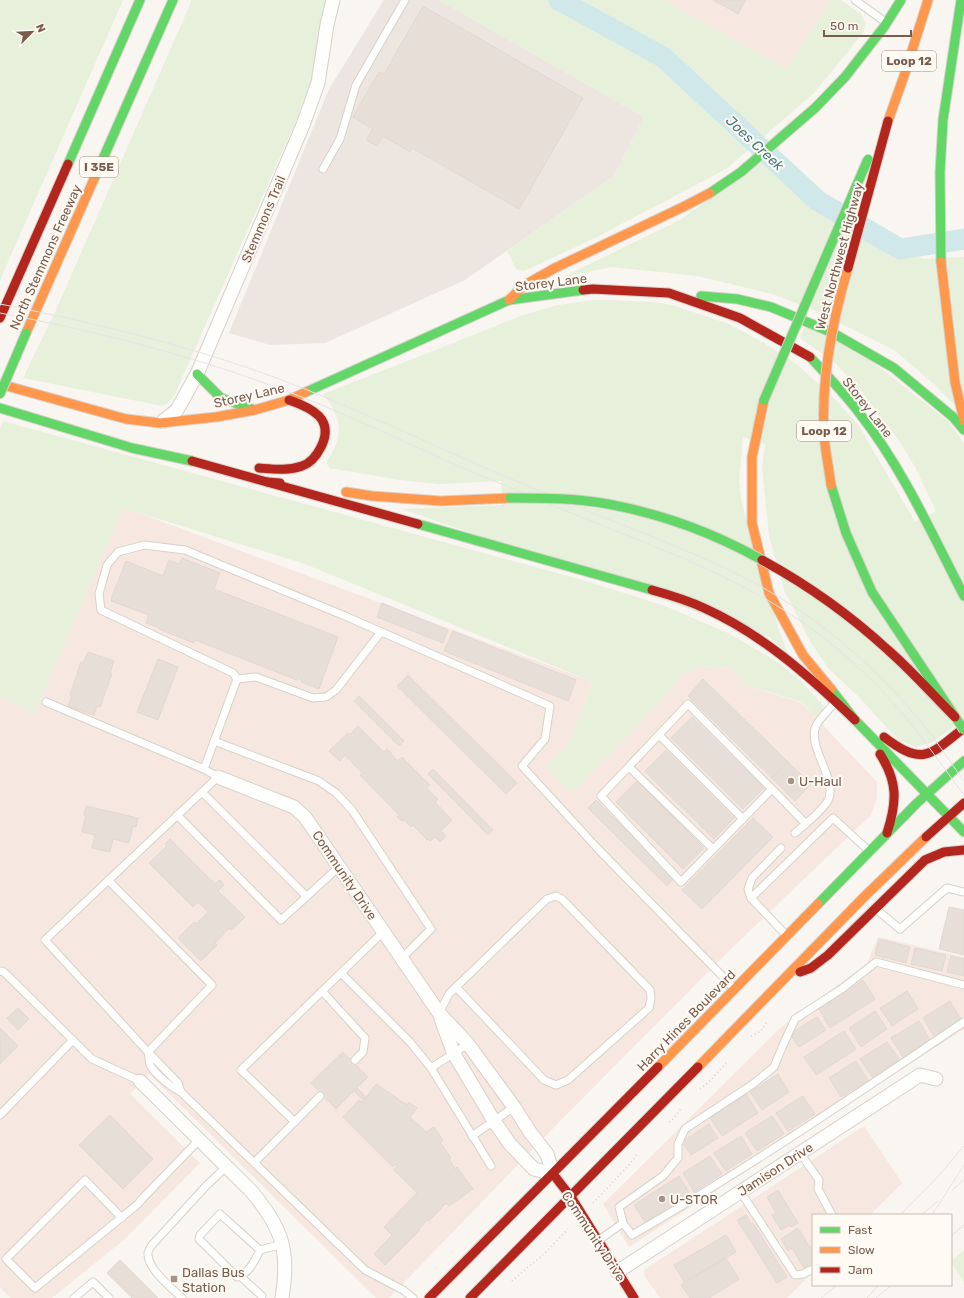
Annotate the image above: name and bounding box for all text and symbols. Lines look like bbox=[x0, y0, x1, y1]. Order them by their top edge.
north arrow bbox=[12, 12, 52, 52]
scale bar bbox=[824, 12, 911, 38]
text: 50 m bbox=[830, 19, 858, 33]
text: N bbox=[33, 22, 48, 34]
road number: Loop 12 bbox=[882, 51, 936, 71]
water label: Joes Creek bbox=[722, 112, 788, 175]
road number: I 35E bbox=[80, 157, 118, 177]
street label: Stemmons Trail bbox=[238, 173, 289, 265]
street label: West Northwest Highway bbox=[813, 181, 867, 332]
street label: North Stemmons Freeway bbox=[7, 182, 84, 332]
street label: Storey Lane bbox=[514, 271, 588, 294]
street label: Storey Lane bbox=[839, 374, 896, 440]
street label: Storey Lane bbox=[212, 380, 286, 411]
road number: Loop 12 bbox=[797, 421, 851, 441]
place label: U-Haul bbox=[799, 774, 842, 789]
marker: U-Haul bbox=[786, 776, 796, 786]
street label: Community Drive bbox=[309, 828, 380, 923]
street label: Harry Hines Boulevard bbox=[634, 967, 739, 1074]
street label: Jamison Drive bbox=[735, 1140, 816, 1199]
street label: Community Drive bbox=[559, 1188, 628, 1284]
place label: U-STOR bbox=[670, 1192, 718, 1207]
marker: U-STOR bbox=[657, 1194, 667, 1204]
legend bbox=[812, 1214, 952, 1286]
text: Fast bbox=[848, 1223, 872, 1237]
text: Slow bbox=[848, 1243, 875, 1257]
text: Jam bbox=[848, 1263, 873, 1277]
place label: Dallas Bus Station bbox=[182, 1265, 245, 1295]
marker: Dallas Bus Station bbox=[169, 1274, 179, 1284]

